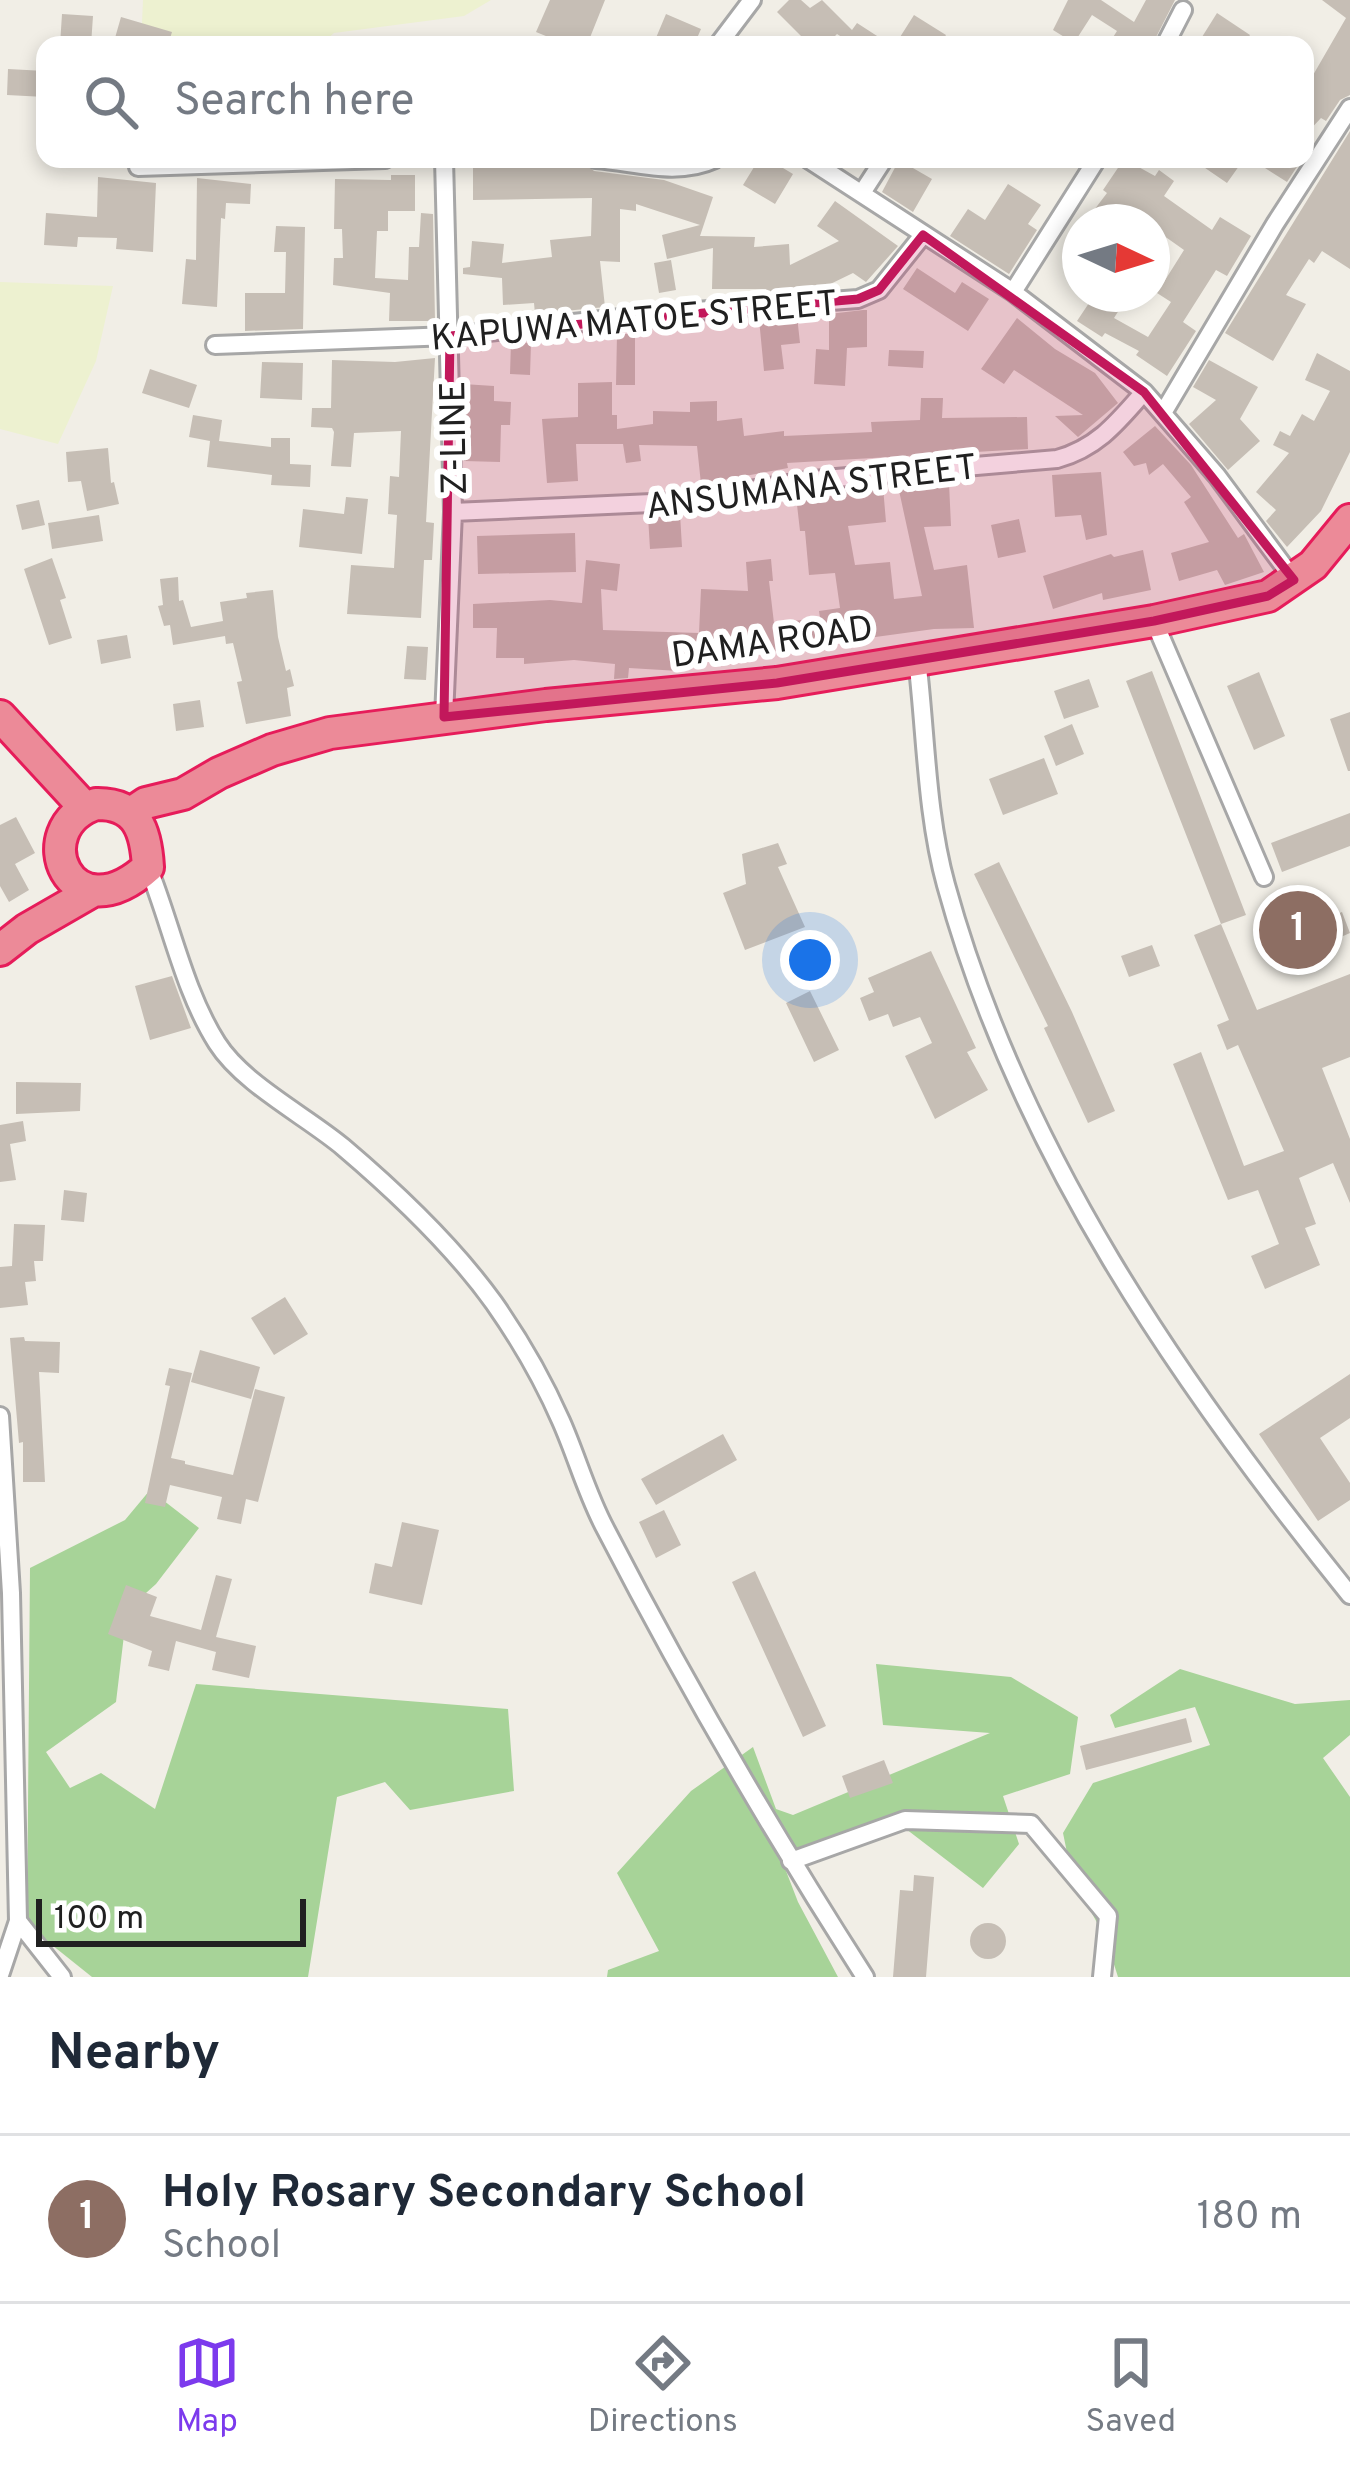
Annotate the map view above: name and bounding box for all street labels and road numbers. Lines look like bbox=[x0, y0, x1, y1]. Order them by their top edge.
street label: KAPUWA MATOE STREET bbox=[429, 282, 840, 364]
street label: Z-LINE bbox=[432, 380, 480, 495]
street label: ANSUMANA STREET bbox=[643, 446, 980, 532]
street label: DAMA ROAD bbox=[669, 607, 876, 681]

